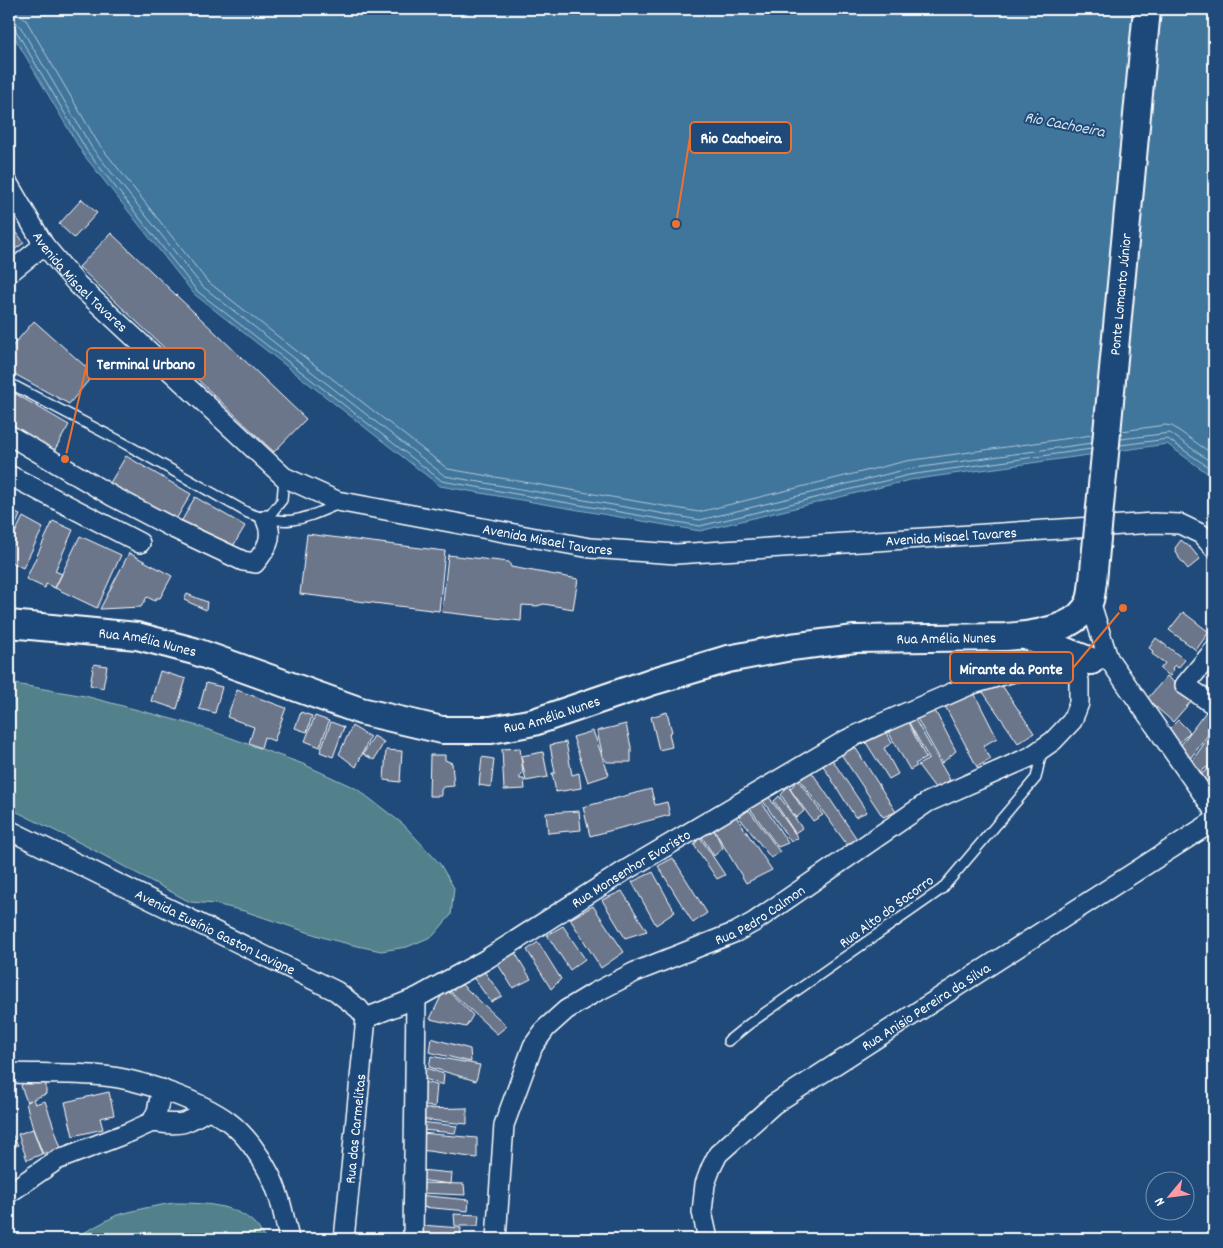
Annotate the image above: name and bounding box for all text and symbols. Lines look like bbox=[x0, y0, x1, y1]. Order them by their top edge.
water label: Rio Cachoeira bbox=[1022, 106, 1108, 145]
callout: Rio Cachoeira bbox=[690, 122, 791, 153]
text: Rio Cachoeira bbox=[700, 128, 783, 151]
street label: Avenida Misael Tavares bbox=[26, 228, 132, 339]
street label: Ponte Lomanto Júnior bbox=[1105, 232, 1139, 357]
callout: Terminal Urbano bbox=[87, 348, 205, 379]
text: Terminal Urbano bbox=[97, 354, 195, 377]
street label: Avenida Misael Tavares bbox=[481, 519, 613, 563]
street label: Avenida Misael Tavares bbox=[885, 523, 1018, 553]
street label: Rua Amélia Nunes bbox=[97, 623, 199, 664]
street label: Rua Amélia Nunes bbox=[896, 628, 997, 651]
callout: Mirante da Ponte bbox=[950, 652, 1073, 683]
text: Mirante da Ponte bbox=[959, 659, 1063, 682]
street label: Rua Amélia Nunes bbox=[502, 691, 604, 740]
street label: Rua Monsenhor Evaristo bbox=[568, 825, 696, 915]
street label: Rua Alto do Socorro bbox=[835, 870, 939, 955]
street label: Rua Pedro Calmon bbox=[712, 881, 811, 952]
street label: Avenida Eusínio Gaston Lavigne bbox=[130, 885, 299, 982]
street label: Rua Anisio Pereira da Silva bbox=[858, 958, 996, 1058]
street label: Rua das Carmelitas bbox=[341, 1073, 373, 1185]
north arrow bbox=[1146, 1170, 1196, 1220]
text: N bbox=[1150, 1193, 1171, 1209]

